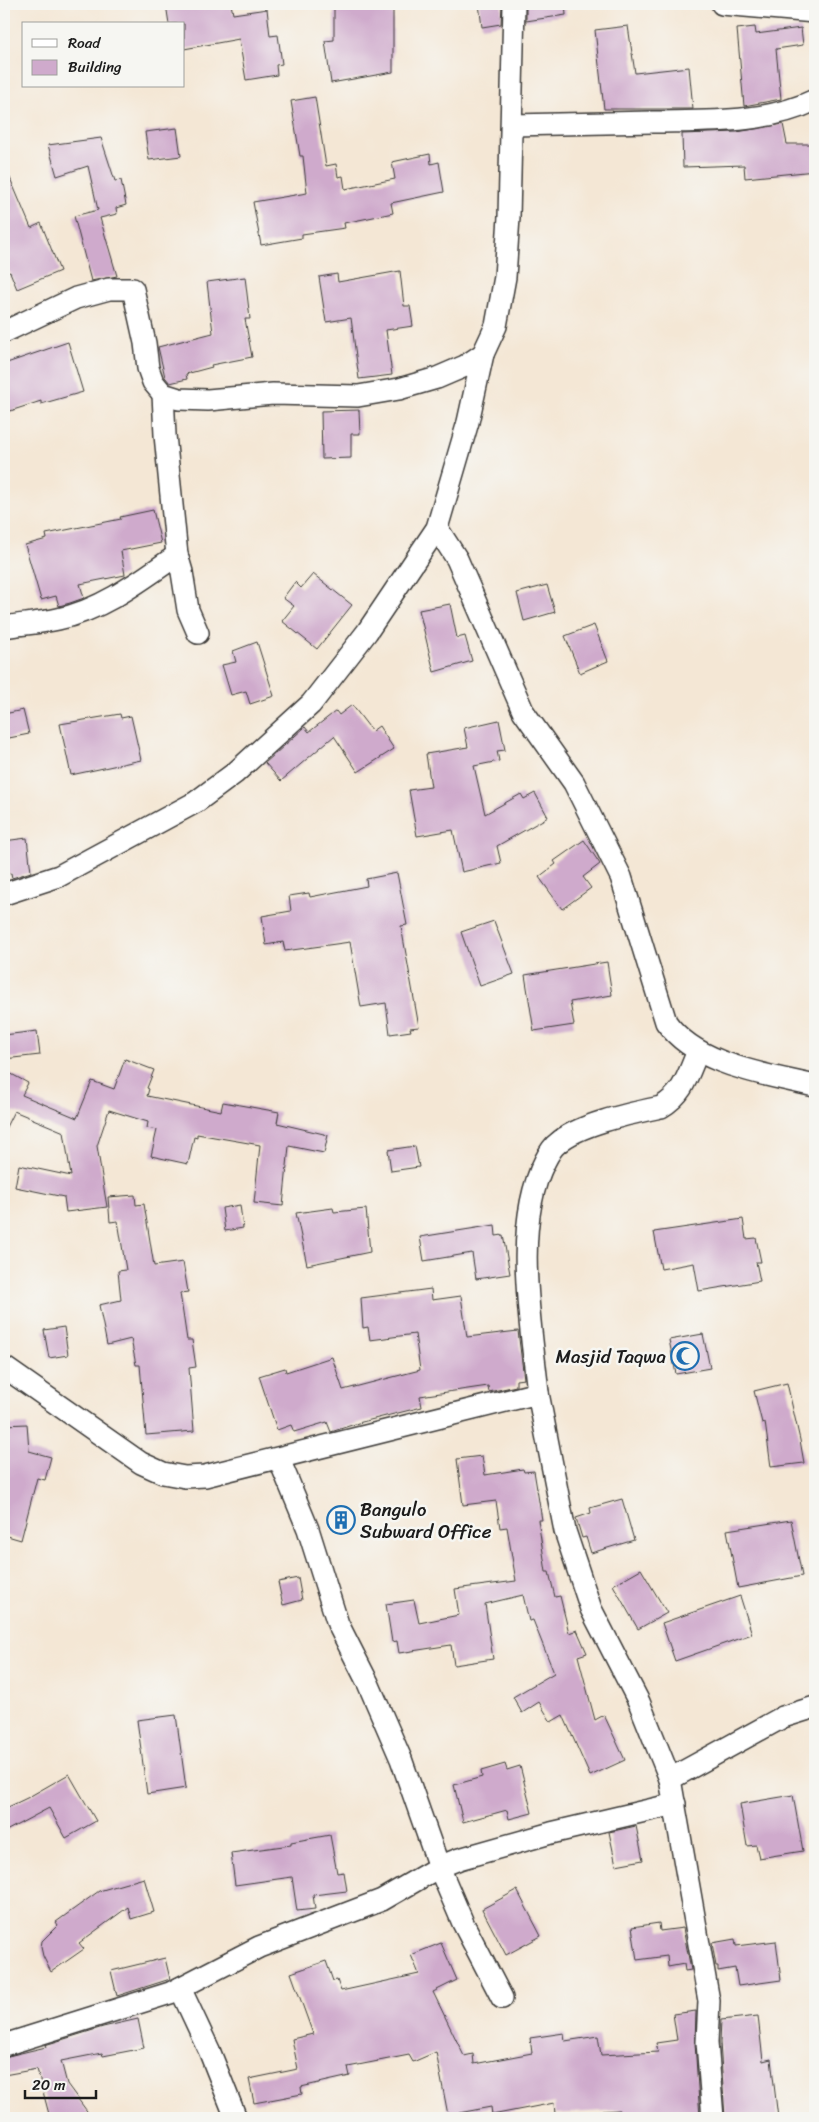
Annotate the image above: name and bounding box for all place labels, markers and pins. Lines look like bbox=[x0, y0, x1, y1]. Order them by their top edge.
place label: Masjid Taqwa bbox=[556, 1340, 666, 1373]
mosque icon: Masjid Taqwa bbox=[670, 1341, 700, 1371]
place label: Bangulo Subward Office bbox=[360, 1493, 492, 1548]
building icon: Bangulo Subward Office bbox=[326, 1505, 356, 1535]

